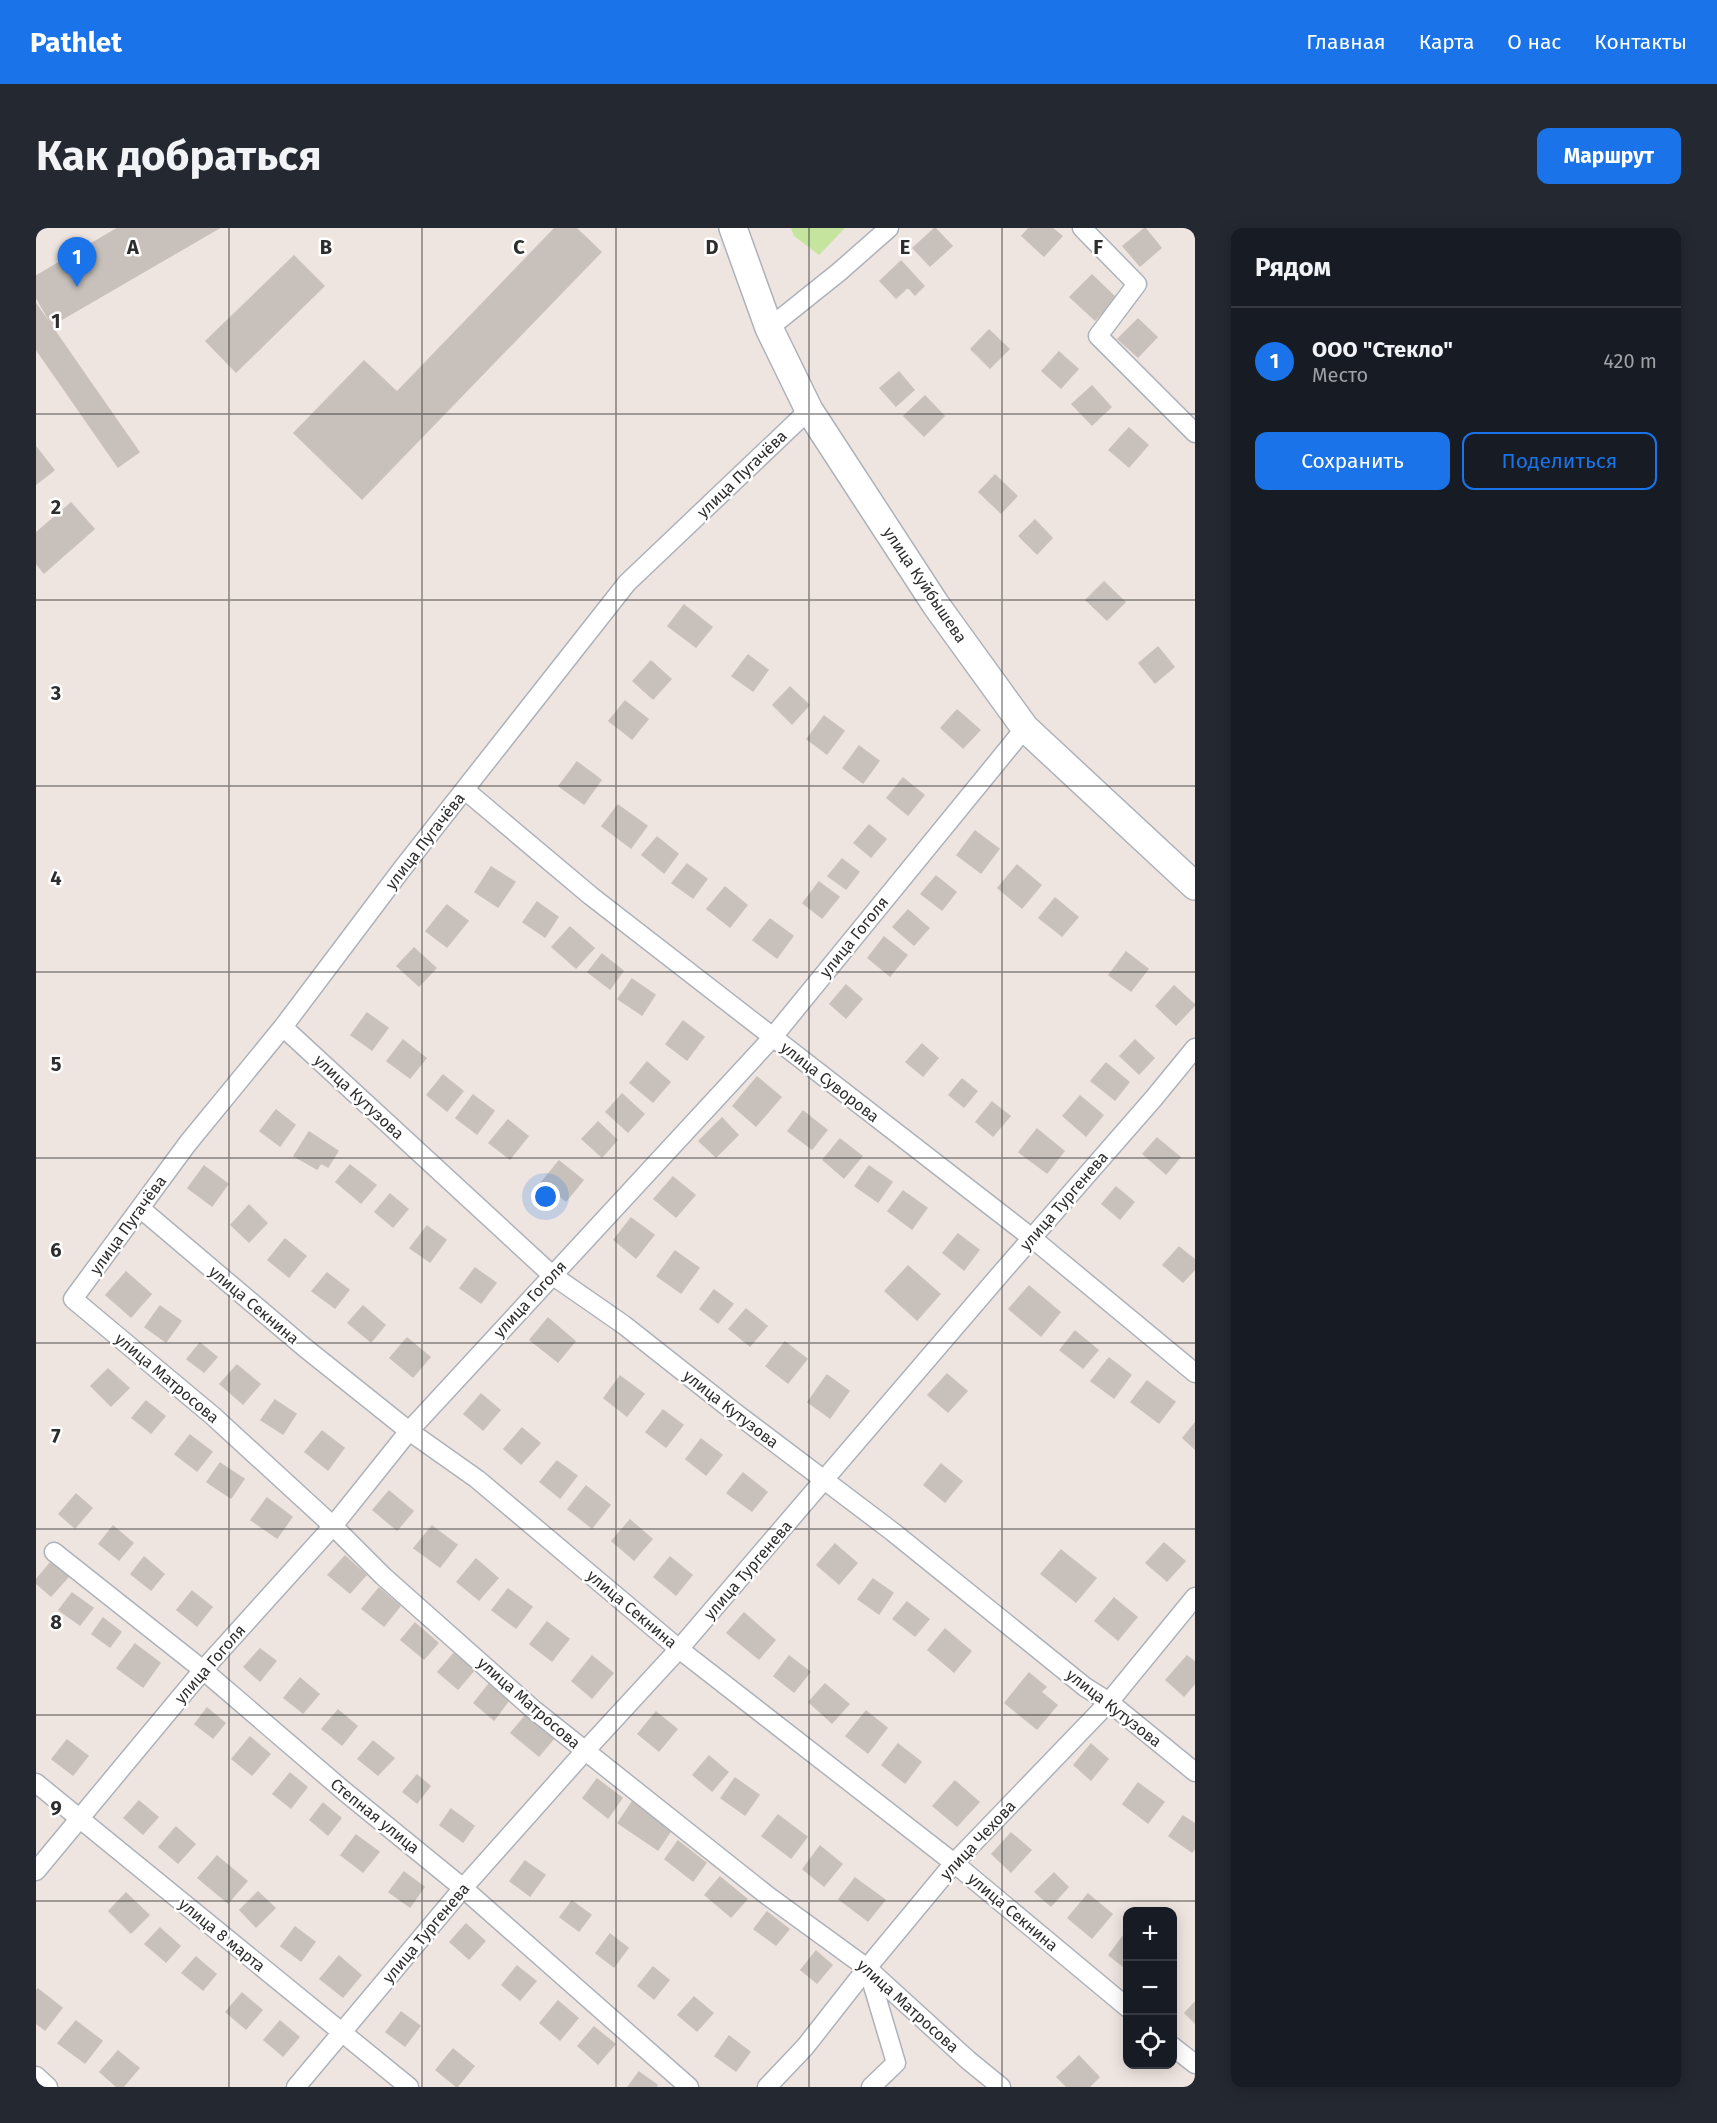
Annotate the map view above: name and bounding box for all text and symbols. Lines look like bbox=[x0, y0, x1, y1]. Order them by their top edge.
text: Pathlet bbox=[30, 26, 122, 59]
text: Главная bbox=[1306, 29, 1386, 55]
text: Карта bbox=[1419, 29, 1474, 55]
text: О нас bbox=[1507, 29, 1561, 55]
text: Контакты bbox=[1594, 29, 1687, 55]
button: Маршрут bbox=[1537, 128, 1681, 184]
text: Как добраться bbox=[36, 131, 322, 181]
text: A bbox=[126, 235, 140, 259]
text: B bbox=[320, 235, 332, 259]
text: C bbox=[513, 235, 525, 259]
text: D bbox=[705, 235, 719, 259]
text: E bbox=[900, 235, 910, 259]
text: F bbox=[1093, 235, 1103, 259]
pin: 1 bbox=[58, 238, 96, 287]
text: Рядом bbox=[1255, 252, 1331, 283]
text: 1 bbox=[51, 309, 61, 333]
text: ООО "Стекло" bbox=[1312, 336, 1453, 363]
text: 1 bbox=[1270, 349, 1279, 373]
text: 420 m bbox=[1603, 349, 1657, 373]
text: Место bbox=[1312, 363, 1368, 387]
street label: улица Пугачёва bbox=[693, 426, 791, 522]
button: Сохранить bbox=[1255, 432, 1450, 490]
button: Поделиться bbox=[1462, 432, 1657, 490]
text: 2 bbox=[51, 495, 61, 519]
street label: улица Куйбышева bbox=[879, 523, 971, 647]
text: 3 bbox=[50, 681, 61, 705]
street label: улица Пугачёва bbox=[381, 789, 469, 893]
text: 4 bbox=[50, 866, 62, 890]
street label: улица Гоголя bbox=[816, 893, 892, 981]
street label: улица Суворова bbox=[777, 1038, 883, 1126]
street label: улица Кутузова bbox=[310, 1051, 408, 1143]
text: 5 bbox=[51, 1052, 62, 1076]
street label: улица Тургенева bbox=[1016, 1148, 1112, 1254]
street label: улица Пугачёва bbox=[86, 1172, 170, 1278]
your location bbox=[531, 1182, 560, 1211]
text: 6 bbox=[50, 1238, 62, 1262]
street label: улица Гоголя bbox=[490, 1257, 570, 1341]
street label: улица Секнина bbox=[205, 1262, 303, 1348]
street label: улица Матросова bbox=[111, 1329, 223, 1427]
street label: улица Кутузова bbox=[680, 1366, 782, 1452]
text: 7 bbox=[51, 1424, 61, 1448]
street label: улица Тургенева bbox=[700, 1517, 796, 1623]
street label: улица Секнина bbox=[583, 1566, 681, 1652]
text: 8 bbox=[50, 1610, 62, 1634]
street label: улица Гоголя bbox=[171, 1621, 249, 1707]
street label: улица Матросова bbox=[474, 1653, 584, 1753]
street label: улица Кутузова bbox=[1063, 1665, 1165, 1751]
street label: Степная улица bbox=[327, 1774, 423, 1858]
text: 9 bbox=[50, 1796, 62, 1820]
street label: улица Чехова bbox=[936, 1796, 1020, 1884]
street label: улица Секнина bbox=[964, 1869, 1062, 1955]
street label: улица Тургенева bbox=[379, 1879, 473, 1987]
street label: улица 8 марта bbox=[175, 1894, 269, 1976]
map controls bbox=[1123, 1907, 1177, 2069]
button: + bbox=[1123, 1907, 1177, 1961]
street label: улица Матросова bbox=[853, 1955, 963, 2057]
button: − bbox=[1123, 1961, 1177, 2015]
button: locate bbox=[1123, 2015, 1177, 2069]

